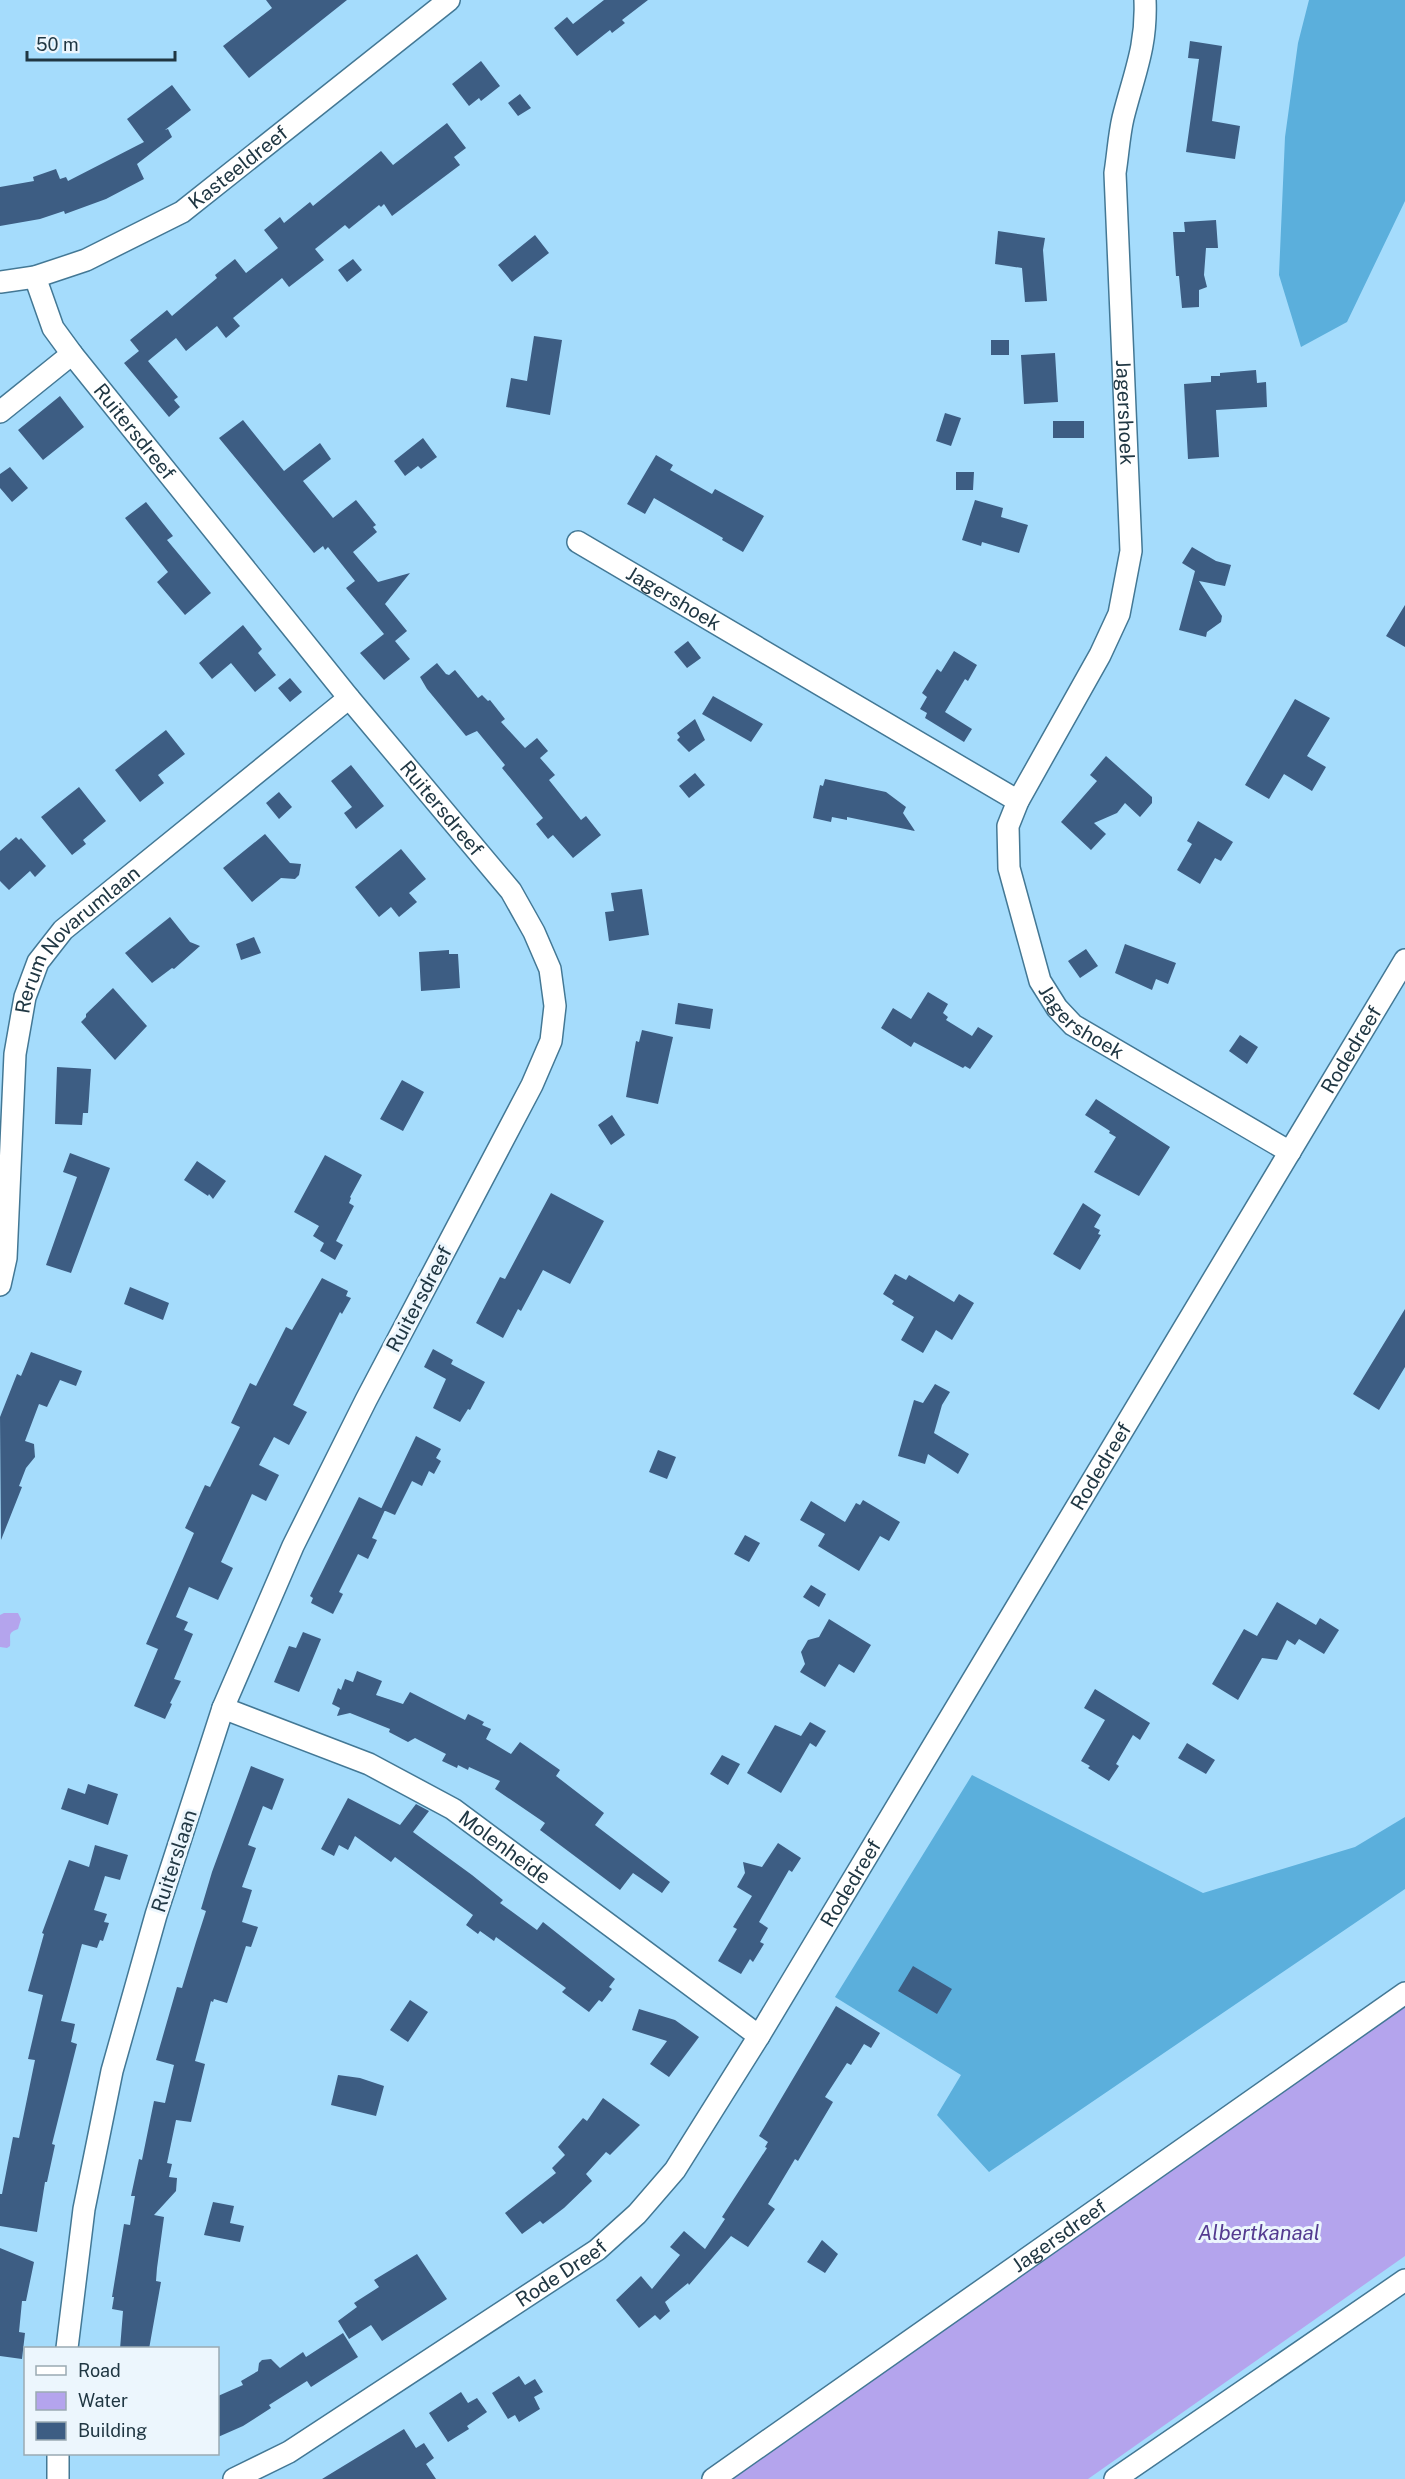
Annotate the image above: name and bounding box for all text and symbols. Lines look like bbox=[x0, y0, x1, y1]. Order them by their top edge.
scale bar bbox=[27, 24, 176, 62]
text: 50 m bbox=[36, 34, 79, 55]
street label: Kasteeldreef bbox=[184, 121, 293, 214]
street label: Jagershoek bbox=[1111, 359, 1139, 466]
street label: Ruitersdreef bbox=[89, 379, 181, 485]
street label: Jagershoek bbox=[622, 561, 725, 635]
street label: Ruitersdreef bbox=[395, 756, 488, 861]
street label: Rerum Novarumlaan bbox=[10, 861, 145, 1015]
street label: Jagershoek bbox=[1033, 980, 1128, 1064]
street label: Rodedreef bbox=[1316, 1002, 1387, 1098]
street label: Ruitersdreef bbox=[381, 1242, 457, 1356]
street label: Rodedreef bbox=[1065, 1418, 1136, 1515]
street label: Molenheide bbox=[454, 1805, 555, 1889]
street label: Ruiterslaan bbox=[146, 1807, 202, 1915]
street label: Rodedreef bbox=[815, 1835, 886, 1931]
street label: Jagersdreef bbox=[1007, 2194, 1111, 2277]
water label: Albertkanaal bbox=[1198, 2220, 1320, 2245]
street label: Rode Dreef bbox=[511, 2235, 612, 2312]
legend bbox=[24, 2347, 219, 2455]
text: Road bbox=[78, 2360, 121, 2381]
text: Water bbox=[78, 2390, 128, 2411]
text: Building bbox=[78, 2420, 147, 2441]

